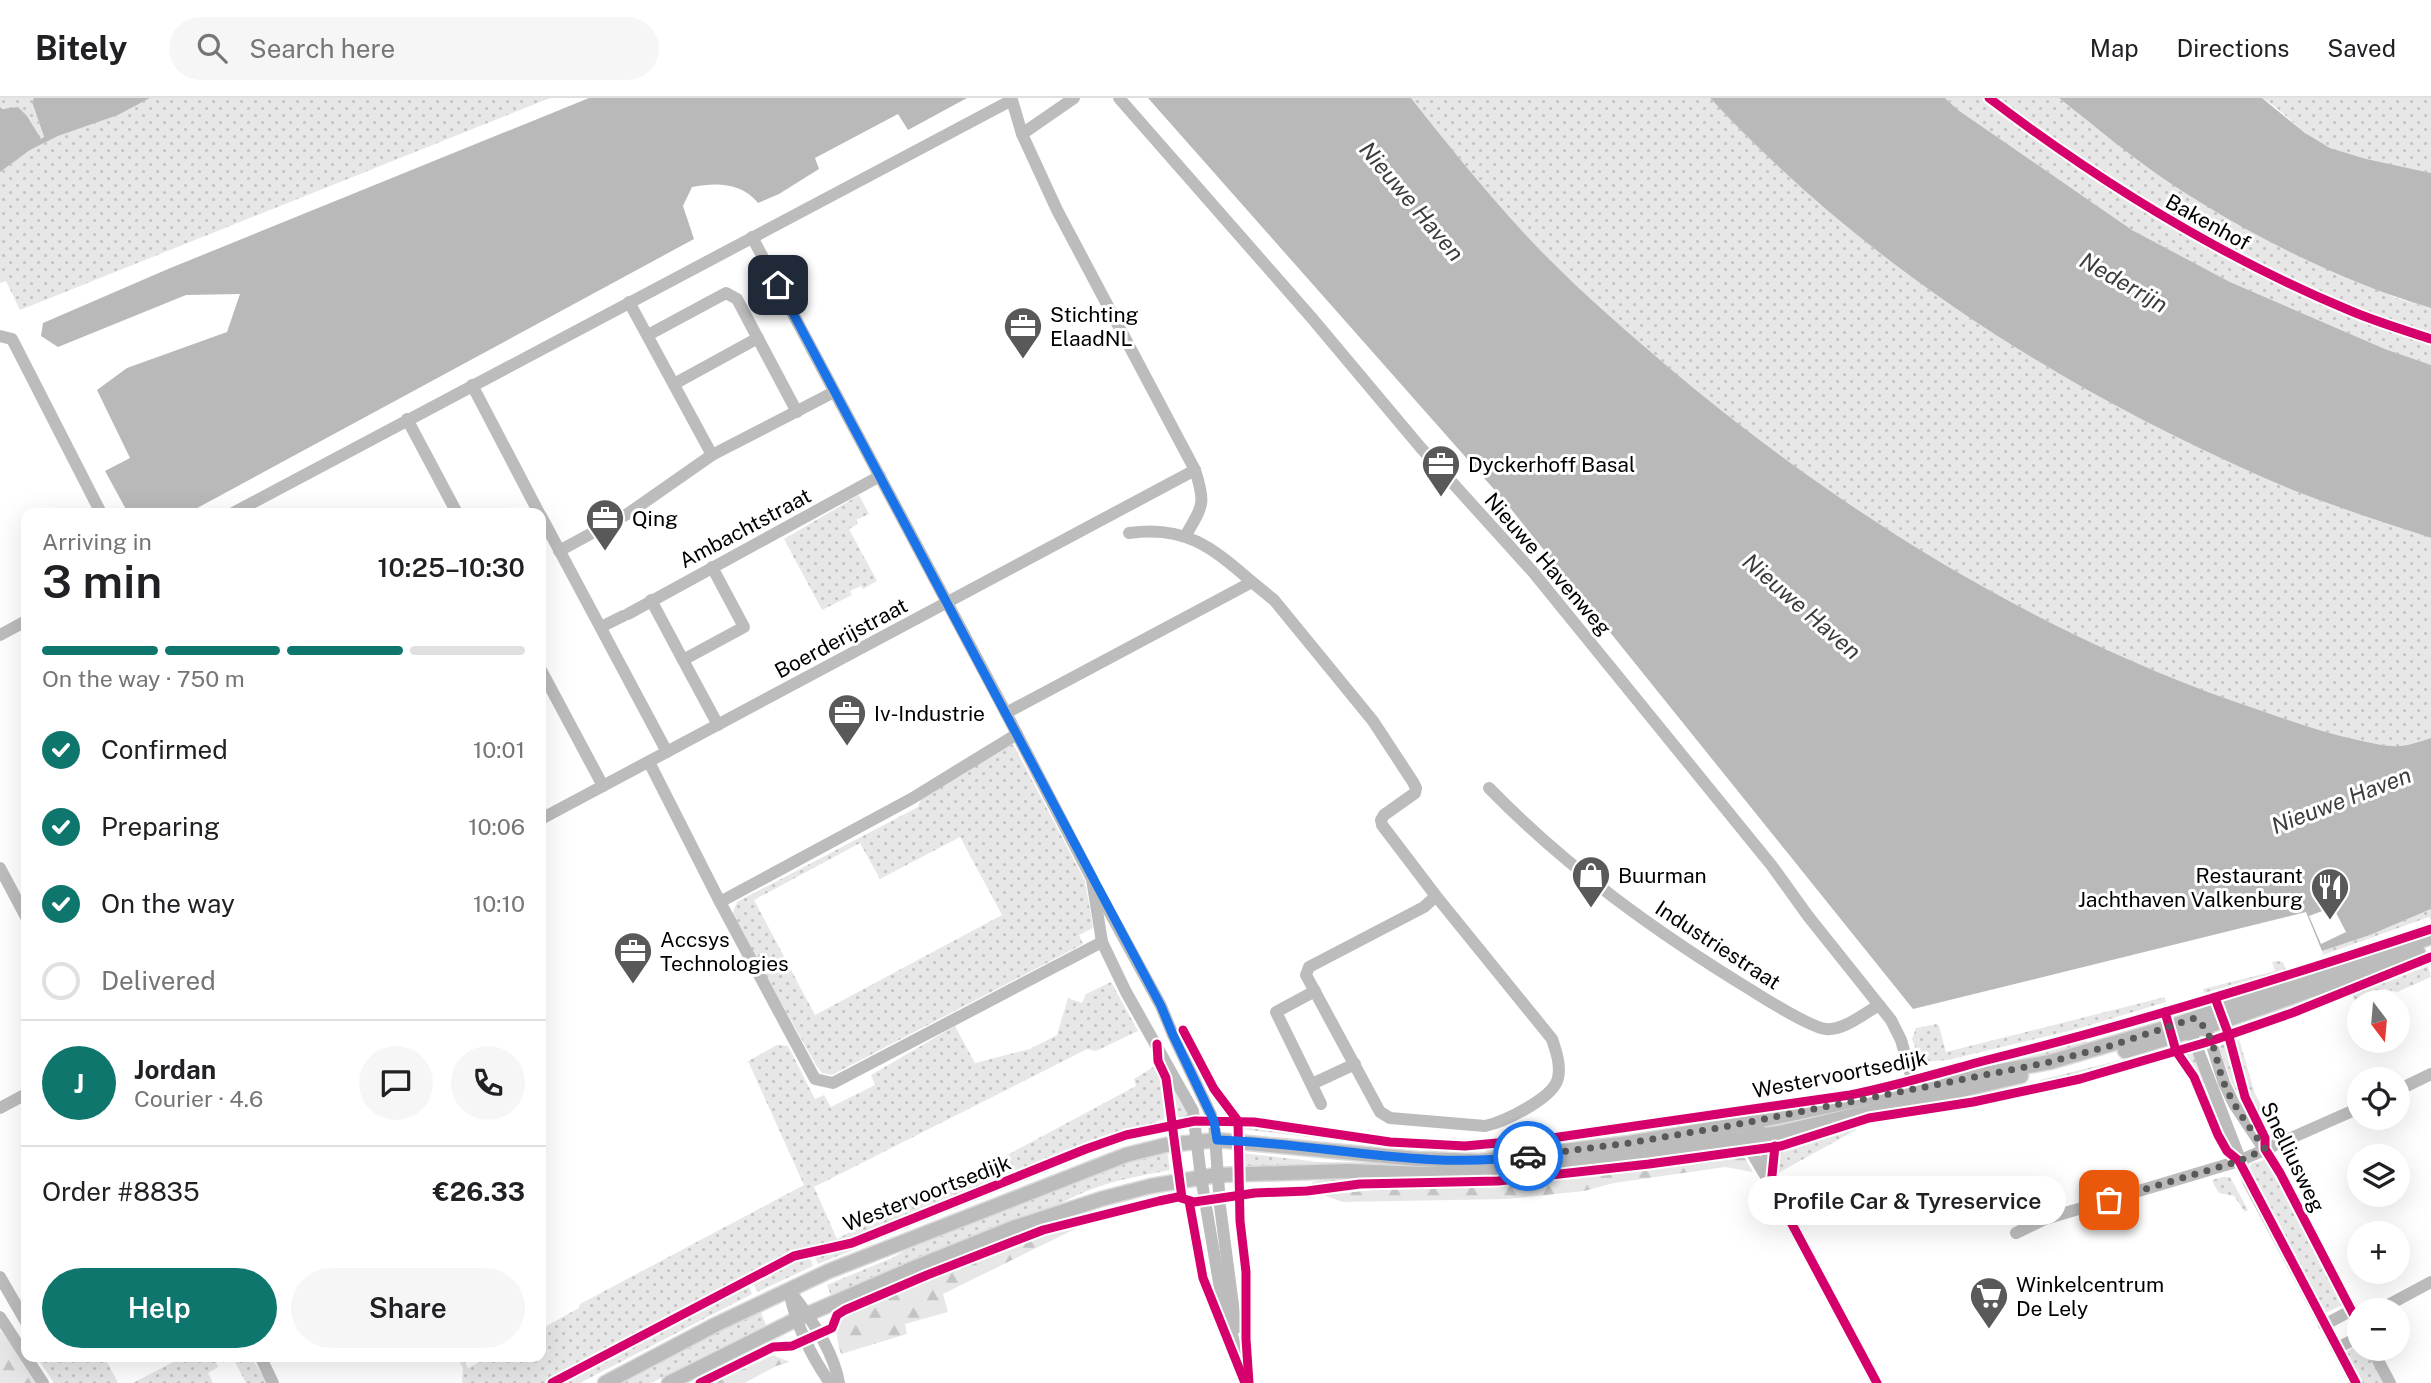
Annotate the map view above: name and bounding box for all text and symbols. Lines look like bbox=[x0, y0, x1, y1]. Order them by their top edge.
search box bbox=[169, 17, 659, 80]
text: Bitely bbox=[35, 29, 127, 67]
icon: search bbox=[193, 29, 231, 67]
text: Search here bbox=[249, 33, 395, 64]
text: Map bbox=[2090, 34, 2139, 62]
text: Directions bbox=[2177, 34, 2289, 62]
text: Saved bbox=[2327, 34, 2396, 62]
water label: Nieuwe Haven bbox=[1354, 136, 1470, 266]
street label: Bakenhof bbox=[2161, 189, 2255, 255]
water label: Nederrijn bbox=[2075, 246, 2173, 318]
pin bbox=[748, 255, 808, 315]
icon: home bbox=[759, 266, 797, 304]
place label: Stichting ElaadNL bbox=[1050, 302, 1139, 351]
office icon: Stichting ElaadNL bbox=[1002, 305, 1044, 360]
office icon: Dyckerhoff Basal bbox=[1420, 443, 1462, 498]
place label: Dyckerhoff Basal bbox=[1468, 452, 1635, 477]
street label: Ambachtstraat bbox=[675, 483, 815, 573]
street label: Nieuwe Havenweg bbox=[1479, 488, 1617, 640]
office icon: Qing bbox=[584, 497, 626, 552]
place label: Qing bbox=[632, 506, 678, 531]
text: Arriving in bbox=[42, 528, 152, 555]
water label: Nieuwe Haven bbox=[1737, 547, 1867, 665]
text: 10:25–10:30 bbox=[378, 552, 525, 583]
text: 3 min bbox=[42, 554, 162, 608]
street label: Boerderijstraat bbox=[770, 593, 912, 683]
text: On the way · 750 m bbox=[42, 665, 245, 692]
office icon: Iv-Industrie bbox=[826, 692, 868, 747]
place label: Iv-Industrie bbox=[874, 701, 985, 726]
icon: check bbox=[42, 731, 80, 769]
text: Confirmed bbox=[101, 734, 228, 765]
text: 10:01 bbox=[473, 736, 525, 763]
water label: Nieuwe Haven bbox=[2267, 761, 2415, 839]
icon: check bbox=[42, 808, 80, 846]
text: Preparing bbox=[101, 811, 220, 842]
text: 10:06 bbox=[468, 813, 525, 840]
shop icon: Buurman bbox=[1570, 854, 1612, 909]
place label: Buurman bbox=[1618, 863, 1707, 888]
place label: Restaurant Jachthaven Valkenburg bbox=[2078, 863, 2303, 912]
restaurant icon: Restaurant Jachthaven Valkenburg bbox=[2309, 866, 2351, 921]
icon: check bbox=[42, 885, 80, 923]
text: On the way bbox=[101, 888, 235, 919]
text: 10:10 bbox=[473, 890, 525, 917]
street label: Industriestraat bbox=[1651, 895, 1785, 995]
place label: Accsys Technologies bbox=[660, 927, 789, 976]
office icon: Accsys Technologies bbox=[612, 930, 654, 985]
text: Delivered bbox=[101, 965, 216, 996]
north arrow bbox=[2347, 990, 2410, 1054]
map controls bbox=[2347, 990, 2410, 1361]
street label: Westervoortsedijk bbox=[1750, 1045, 1930, 1103]
button: chat bbox=[359, 1046, 433, 1120]
button: phone bbox=[451, 1046, 525, 1120]
text: Jordan bbox=[134, 1054, 216, 1085]
button: locate bbox=[2347, 1067, 2410, 1130]
text: J bbox=[74, 1068, 84, 1099]
text: Courier · 4.6 bbox=[134, 1085, 263, 1112]
street label: Snelliusweg bbox=[2256, 1098, 2330, 1216]
courier bbox=[1493, 1121, 1563, 1191]
icon: car bbox=[1509, 1137, 1547, 1175]
button: layers bbox=[2347, 1144, 2410, 1207]
street label: Westervoortsedijk bbox=[840, 1149, 1015, 1236]
pin bbox=[2079, 1170, 2139, 1230]
text: Order #8835 bbox=[42, 1176, 200, 1207]
text: €26.33 bbox=[433, 1176, 525, 1207]
callout: Profile Car & Tyreservice bbox=[1748, 1176, 2067, 1224]
icon: bag bbox=[2090, 1181, 2128, 1219]
text: Profile Car & Tyreservice bbox=[1773, 1187, 2041, 1214]
button: + bbox=[2347, 1221, 2410, 1284]
button: Help bbox=[42, 1268, 277, 1348]
button: Share bbox=[291, 1268, 525, 1348]
place label: Winkelcentrum De Lely bbox=[2016, 1272, 2164, 1321]
supermarket icon: Winkelcentrum De Lely bbox=[1968, 1275, 2010, 1330]
button: − bbox=[2347, 1298, 2410, 1361]

